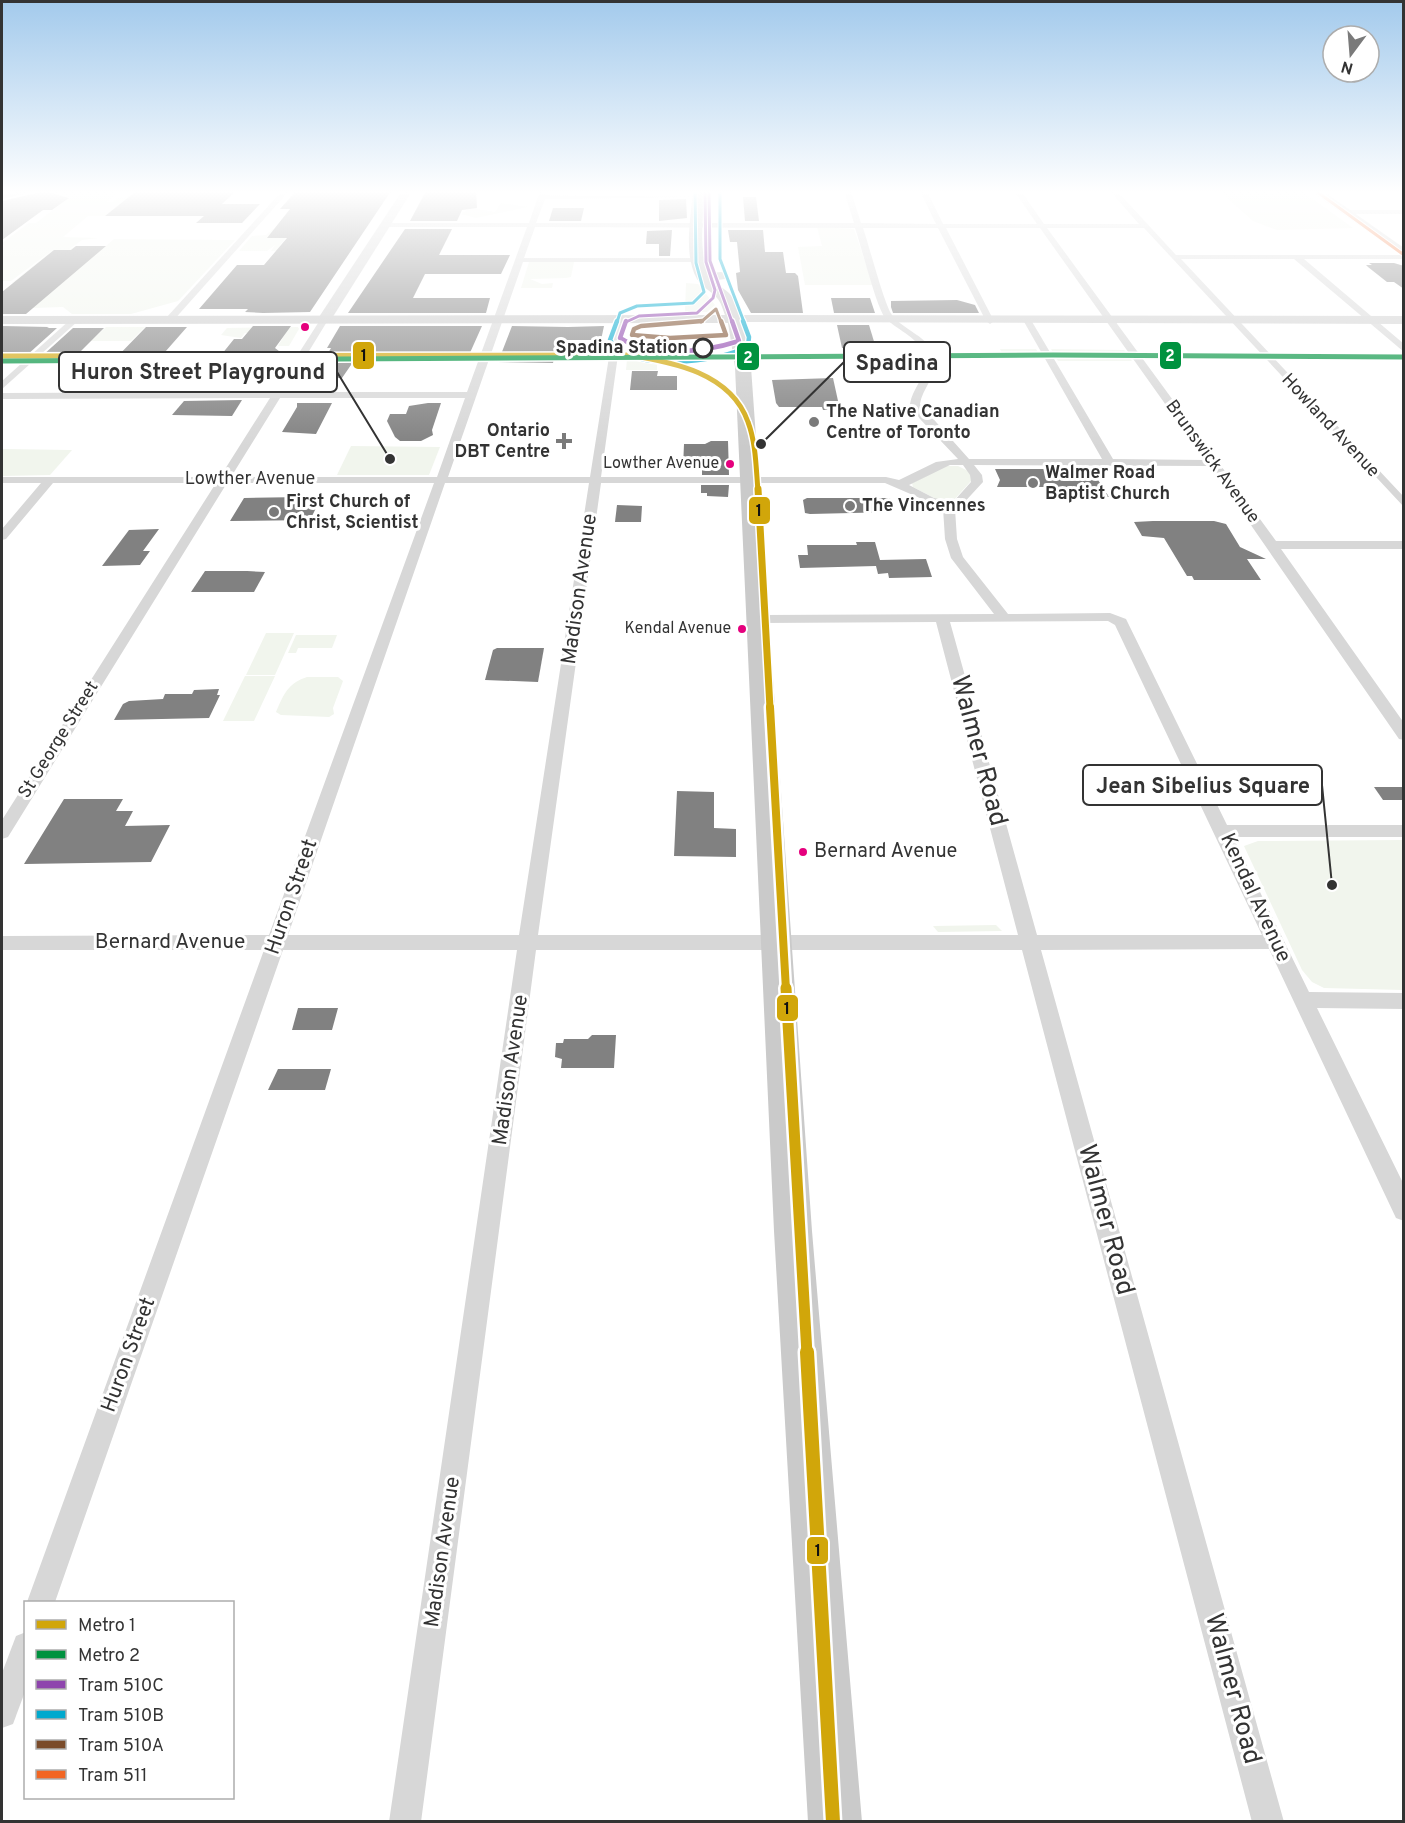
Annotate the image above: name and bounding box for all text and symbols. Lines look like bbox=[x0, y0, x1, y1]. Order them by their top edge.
north arrow bbox=[1321, 24, 1381, 84]
text: N bbox=[1339, 55, 1356, 78]
unlabelled marker bbox=[299, 321, 311, 333]
place label: Spadina Station bbox=[556, 337, 688, 360]
marker: Spadina Station bbox=[693, 338, 713, 358]
line badge: 1 bbox=[352, 341, 375, 370]
line badge: 2 bbox=[1159, 341, 1182, 370]
line badge: 2 bbox=[736, 342, 760, 371]
callout: Spadina bbox=[844, 342, 950, 382]
text: 1 bbox=[361, 347, 367, 367]
text: 2 bbox=[1165, 347, 1175, 367]
text: 2 bbox=[743, 349, 753, 369]
text: Spadina bbox=[856, 351, 938, 378]
callout: Huron Street Playground bbox=[59, 352, 337, 392]
text: Huron Street Playground bbox=[71, 360, 325, 387]
street label: Howland Avenue bbox=[1276, 369, 1384, 483]
street label: Brunswick Avenue bbox=[1159, 396, 1265, 528]
place label: The Native Canadian Centre of Toronto bbox=[826, 401, 1000, 445]
marker: The Native Canadian Centre of Toronto bbox=[807, 415, 821, 429]
place label: Ontario DBT Centre bbox=[455, 420, 550, 464]
marker: Ontario DBT Centre bbox=[555, 432, 573, 450]
place label: Lowther Avenue bbox=[603, 454, 719, 474]
marker: Lowther Avenue bbox=[724, 458, 736, 470]
place label: Walmer Road Baptist Church bbox=[1045, 462, 1170, 506]
street label: Lowther Avenue bbox=[185, 468, 315, 491]
marker: Walmer Road Baptist Church bbox=[1026, 476, 1040, 490]
place label: First Church of Christ, Scientist bbox=[286, 491, 419, 535]
place label: The Vincennes bbox=[862, 495, 986, 518]
line badge: 1 bbox=[748, 496, 771, 525]
marker: The Vincennes bbox=[843, 499, 857, 513]
text: 1 bbox=[756, 502, 762, 522]
marker: First Church of Christ, Scientist bbox=[267, 505, 281, 519]
street label: Madison Avenue bbox=[556, 512, 604, 666]
place label: Kendal Avenue bbox=[625, 619, 731, 639]
marker: Kendal Avenue bbox=[736, 623, 748, 635]
street label: Walmer Road bbox=[942, 672, 1014, 830]
street label: St George Street bbox=[14, 677, 104, 803]
callout: Jean Sibelius Square bbox=[1083, 765, 1322, 805]
text: Jean Sibelius Square bbox=[1096, 774, 1310, 801]
street label: Kendal Avenue bbox=[1213, 829, 1297, 967]
street label: Huron Street bbox=[260, 836, 324, 958]
place label: Bernard Avenue bbox=[814, 839, 957, 865]
marker: Bernard Avenue bbox=[797, 846, 809, 858]
street label: Bernard Avenue bbox=[95, 929, 245, 956]
street label: Madison Avenue bbox=[487, 993, 535, 1147]
line badge: 1 bbox=[776, 994, 799, 1022]
text: 1 bbox=[784, 1000, 790, 1020]
street label: Walmer Road bbox=[1069, 1141, 1141, 1299]
street label: Huron Street bbox=[96, 1294, 162, 1416]
street label: Madison Avenue bbox=[419, 1475, 467, 1629]
line badge: 1 bbox=[806, 1536, 829, 1565]
text: 1 bbox=[815, 1542, 821, 1562]
legend bbox=[24, 1601, 234, 1799]
street label: Walmer Road bbox=[1196, 1610, 1268, 1768]
text: Metro 1 bbox=[78, 1615, 136, 1638]
text: Metro 2 bbox=[78, 1645, 140, 1668]
text: Tram 510C bbox=[78, 1675, 164, 1698]
text: Tram 510B bbox=[78, 1705, 164, 1728]
text: Tram 510A bbox=[78, 1735, 164, 1758]
text: Tram 511 bbox=[78, 1765, 147, 1788]

